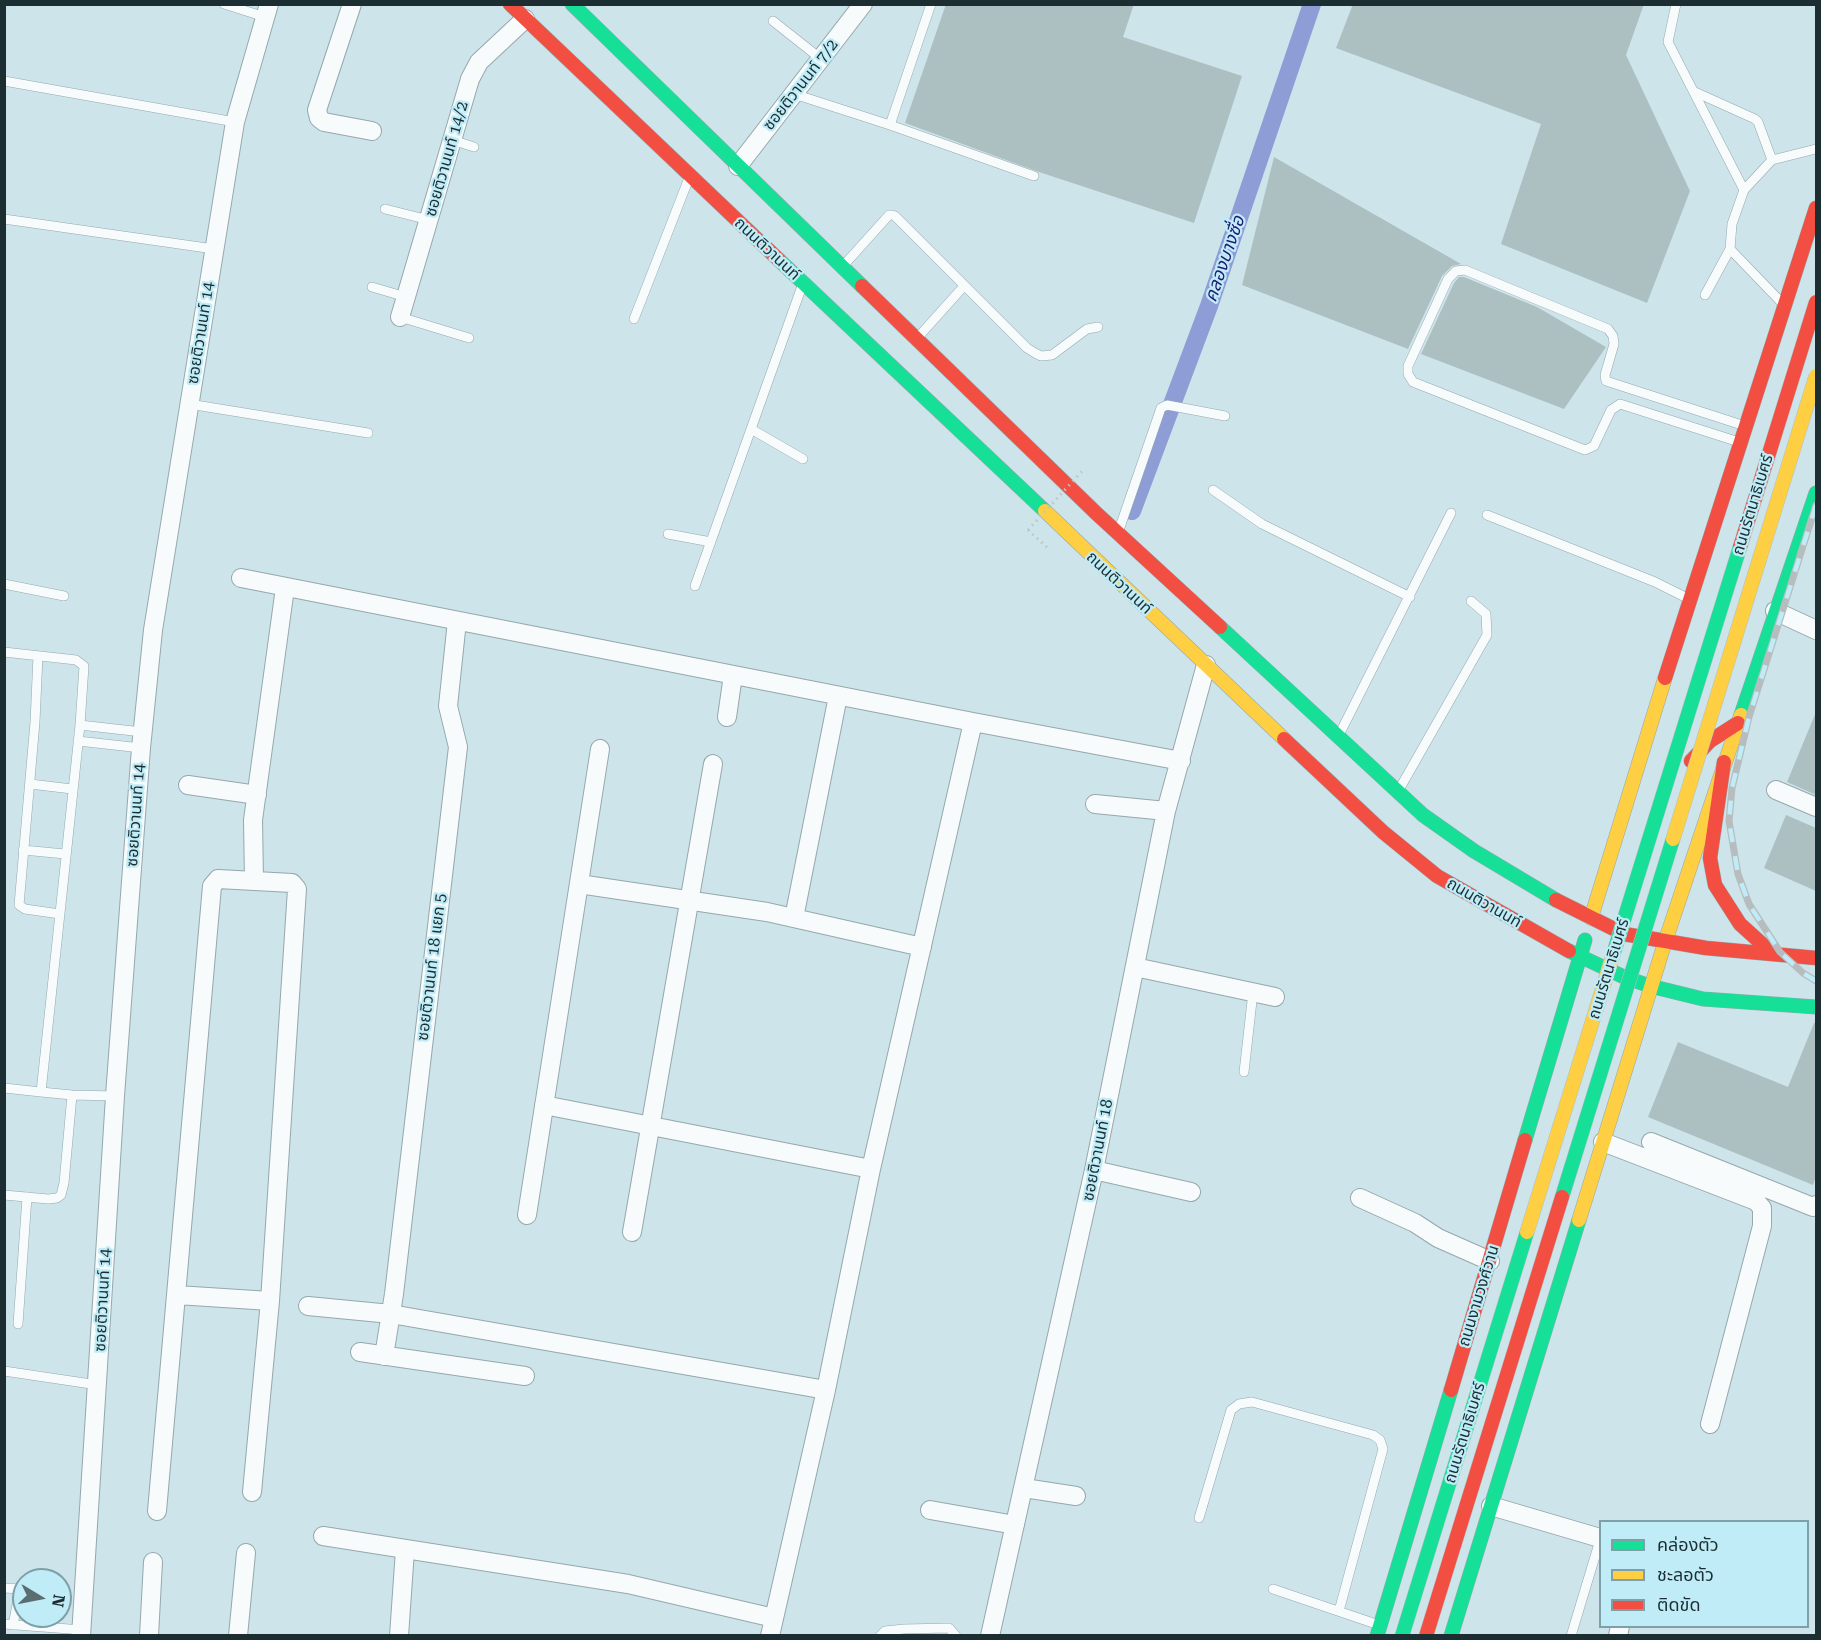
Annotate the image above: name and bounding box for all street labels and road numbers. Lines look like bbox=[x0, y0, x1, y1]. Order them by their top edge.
street label: ซอยติวานนท์ 7/2 bbox=[760, 36, 842, 134]
street label: ซอยติวานนท์ 14/2 bbox=[421, 99, 473, 219]
street label: ถนนติวานนท์ bbox=[730, 214, 804, 284]
street label: ซอยติวานนท์ 14 bbox=[183, 280, 219, 386]
street label: ถนนรัตนาธิเบศร์ bbox=[1729, 452, 1777, 558]
street label: ถนนติวานนท์ bbox=[1082, 548, 1156, 618]
street label: ซอยติวานนท์ 14 bbox=[123, 763, 149, 867]
street label: ถนนติวานนท์ bbox=[1443, 874, 1525, 932]
street label: ซอยติวานนท์ 18 แยก 5 bbox=[413, 892, 451, 1042]
street label: ถนนรัตนาธิเบศร์ bbox=[1585, 916, 1633, 1022]
street label: ซอยติวานนท์ 18 bbox=[1079, 1097, 1117, 1203]
street label: ถนนงามวงศ์วาน bbox=[1454, 1243, 1504, 1349]
street label: ซอยติวานนท์ 14 bbox=[91, 1248, 115, 1352]
street label: ถนนรัตนาธิเบศร์ bbox=[1441, 1380, 1489, 1486]

